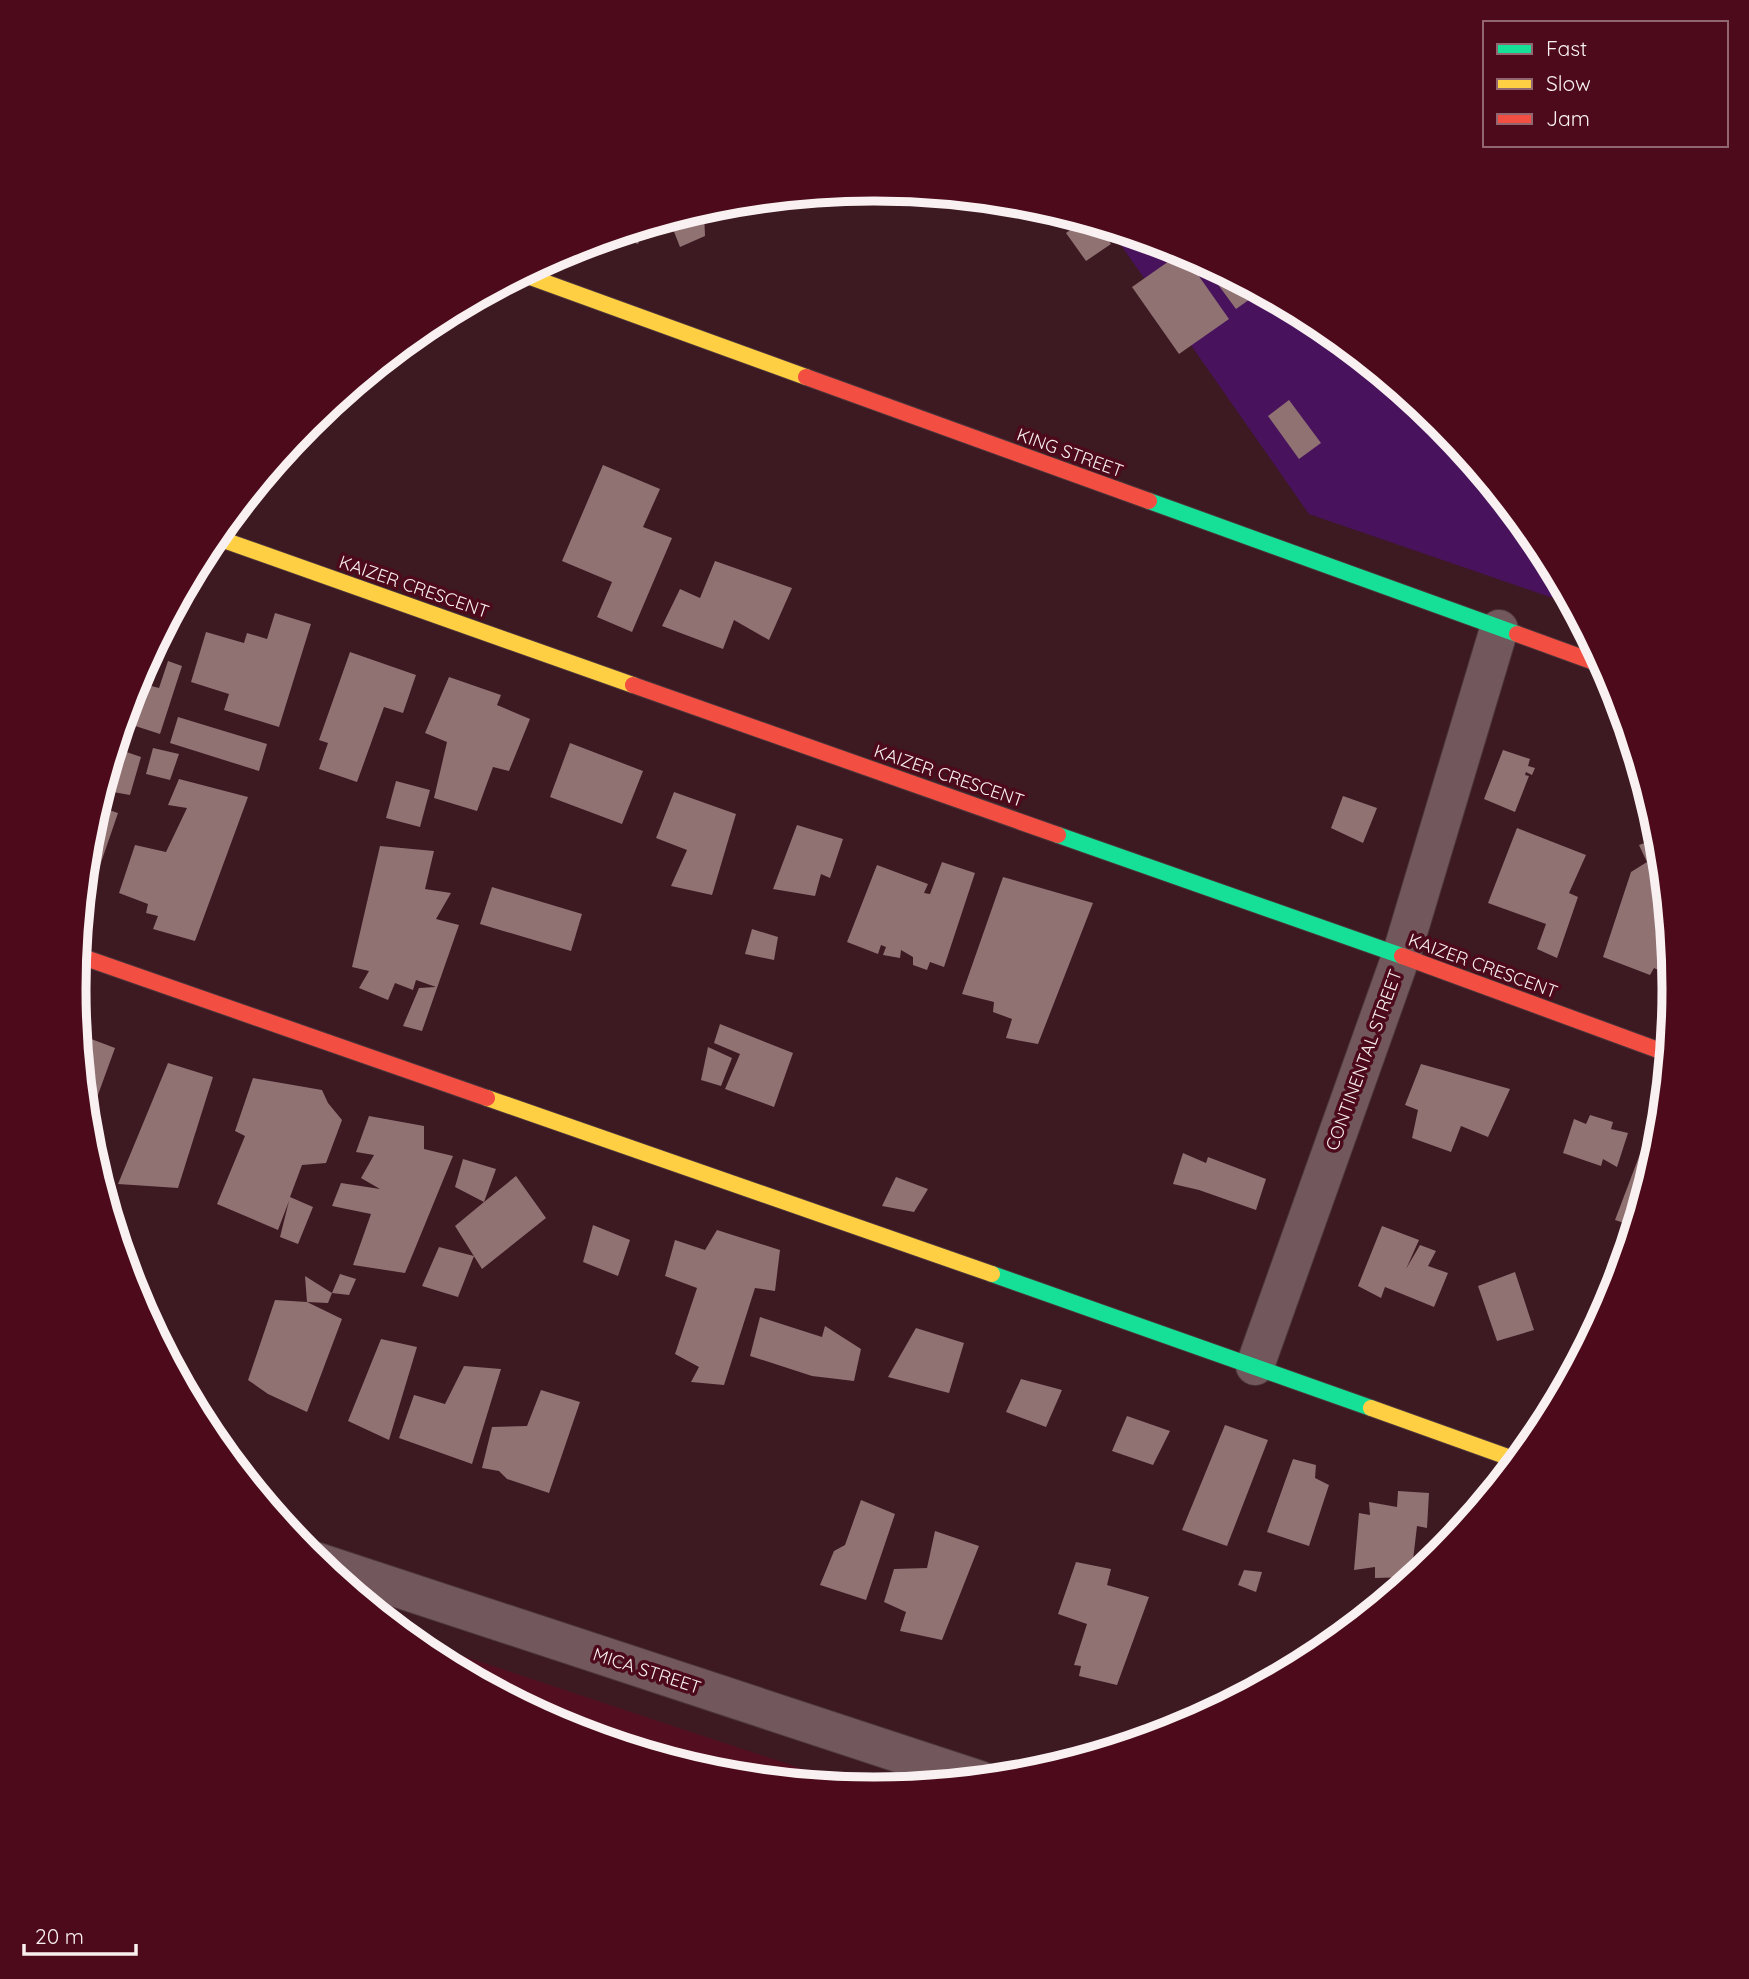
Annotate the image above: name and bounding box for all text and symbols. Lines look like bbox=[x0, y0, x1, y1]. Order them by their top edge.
legend bbox=[1483, 21, 1728, 147]
text: Fast bbox=[1546, 35, 1587, 61]
text: Slow bbox=[1546, 70, 1591, 96]
text: Jam bbox=[1546, 105, 1590, 131]
street label: KING STREET bbox=[1014, 423, 1127, 482]
street label: KAIZER CRESCENT bbox=[336, 550, 492, 623]
street label: KAIZER CRESCENT bbox=[871, 739, 1027, 812]
street label: KAIZER CRESCENT bbox=[1405, 928, 1561, 1003]
street label: CONTINENTAL STREET bbox=[1320, 966, 1407, 1153]
street label: MICA STREET bbox=[590, 1642, 704, 1699]
scale bar bbox=[24, 1912, 136, 1956]
text: 20 m bbox=[35, 1923, 84, 1949]

